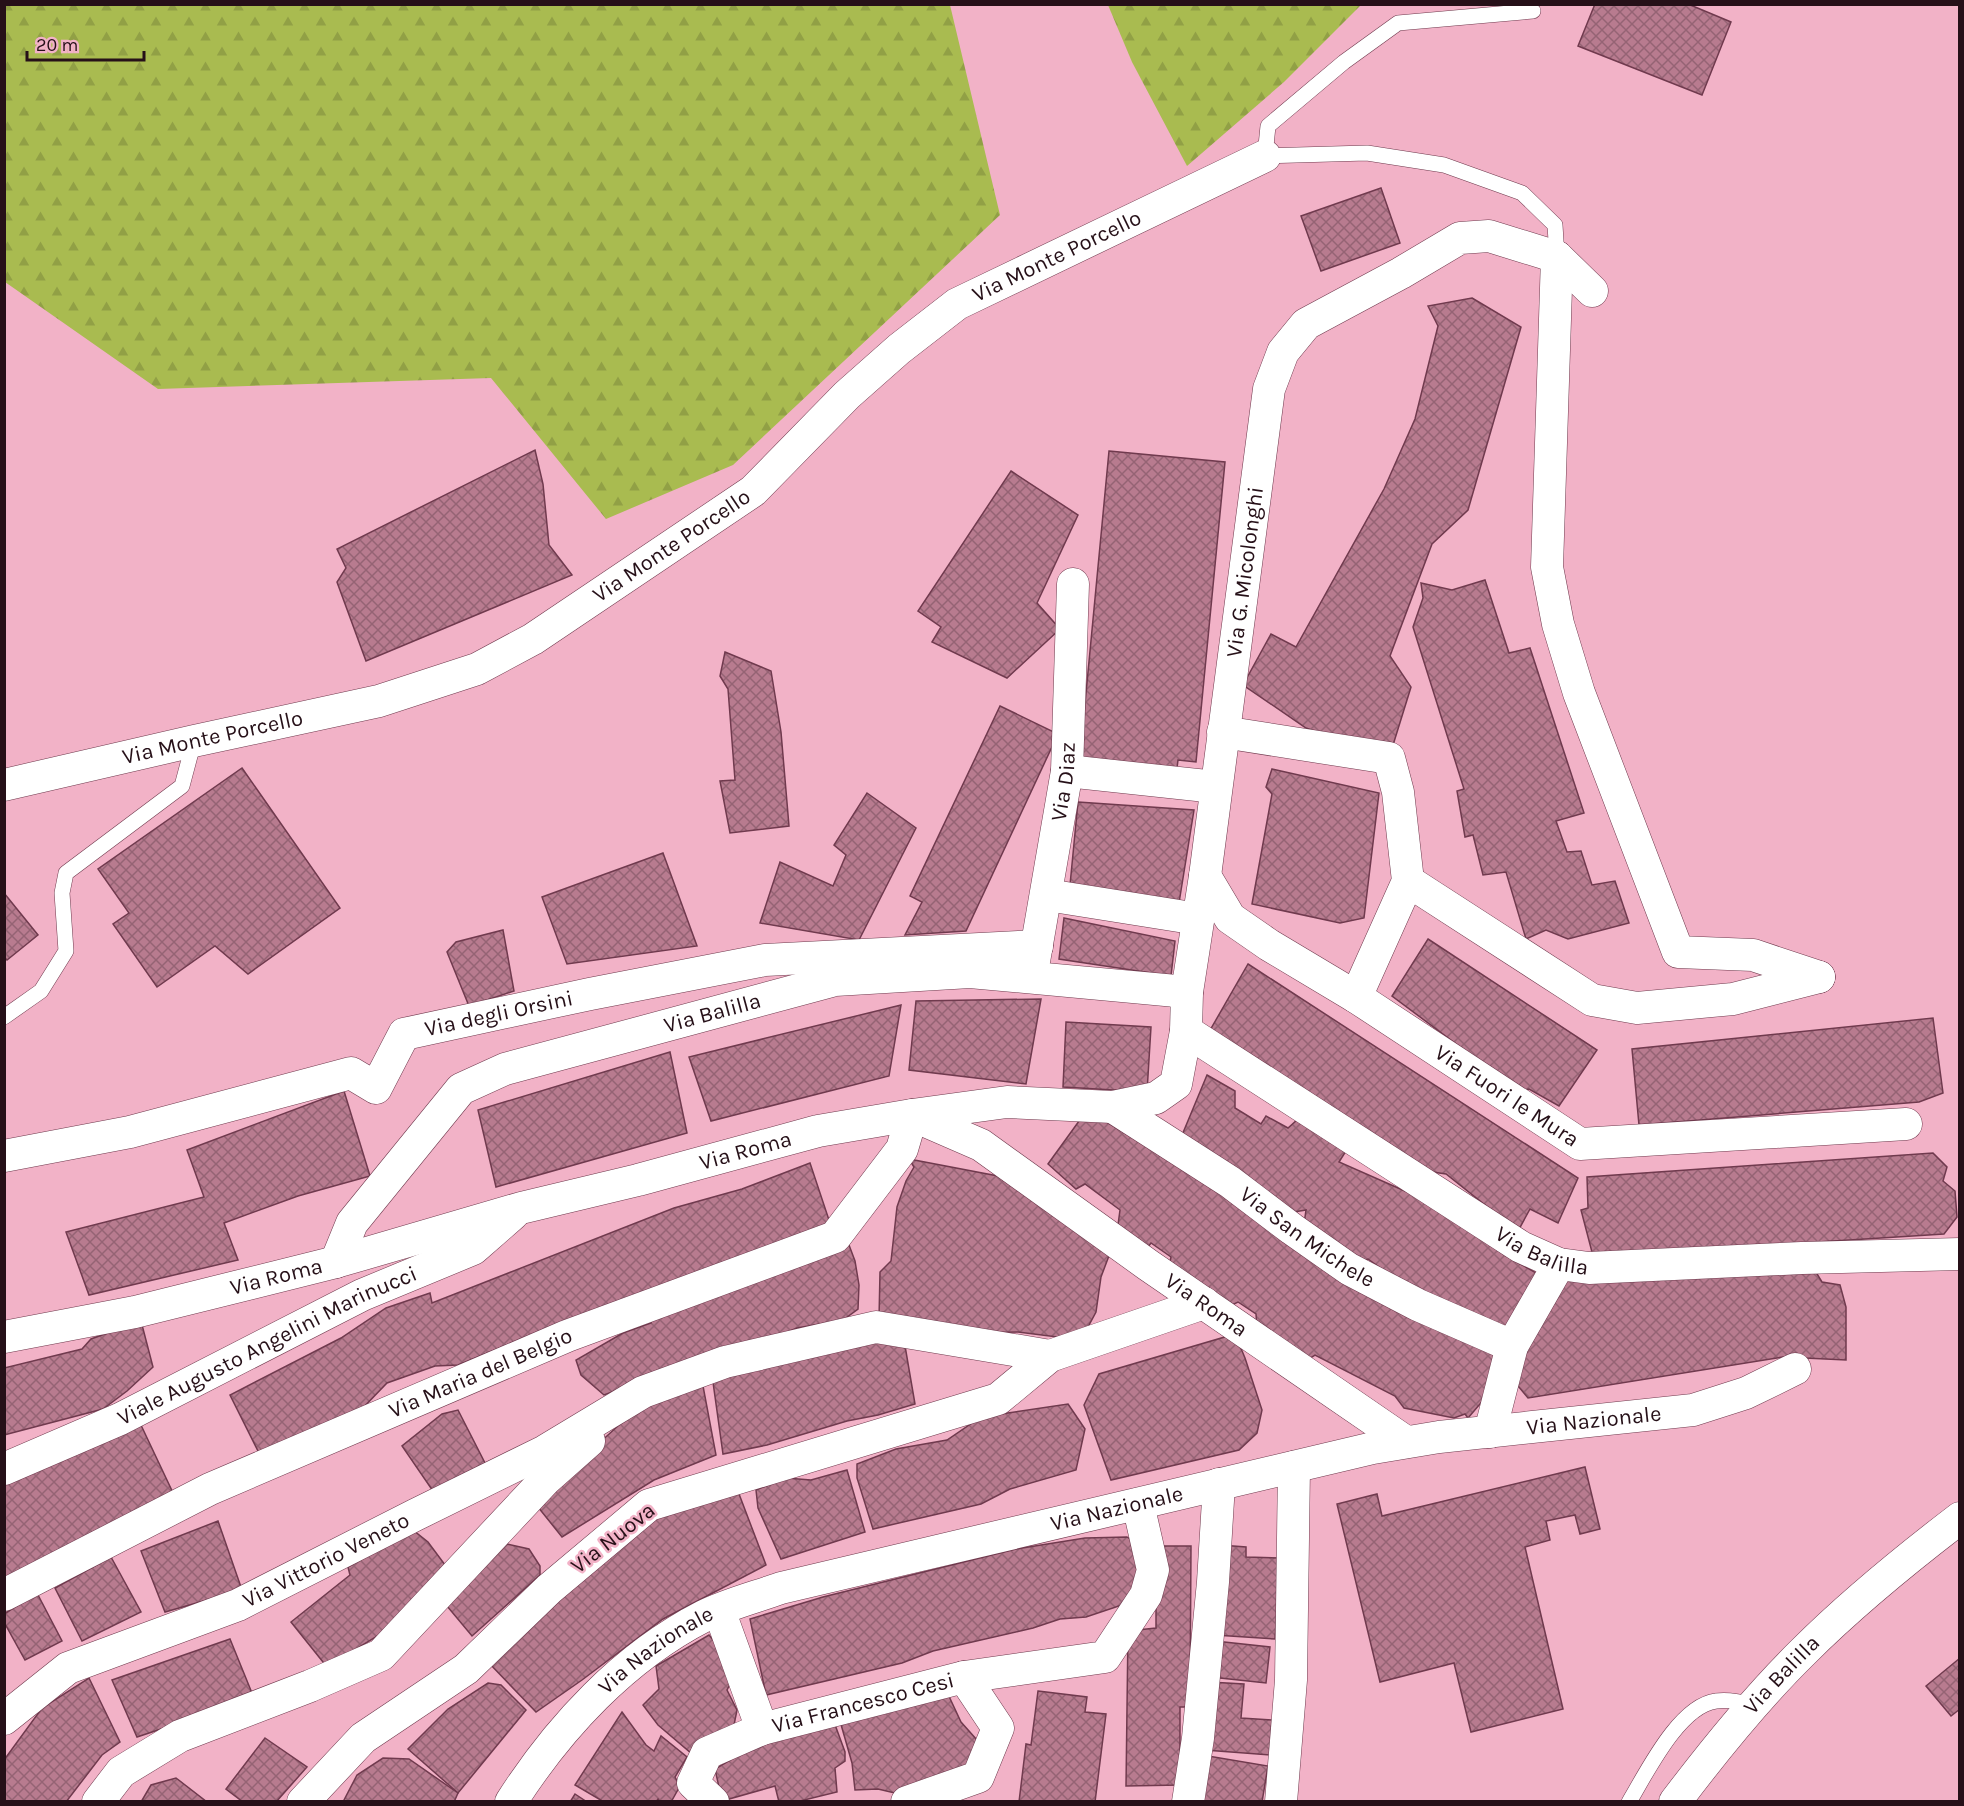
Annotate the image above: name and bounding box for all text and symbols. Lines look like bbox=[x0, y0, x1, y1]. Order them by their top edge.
scale bar bbox=[27, 24, 144, 62]
text: 20 m bbox=[36, 34, 78, 56]
street label: Via Monte Porcello bbox=[968, 204, 1145, 308]
street label: Via Monte Porcello bbox=[588, 484, 755, 608]
street label: Via G. Micolonghi bbox=[1221, 485, 1269, 659]
street label: Via Monte Porcello bbox=[120, 705, 305, 770]
street label: Via Diaz bbox=[1045, 742, 1081, 823]
street label: Via degli Orsini bbox=[422, 985, 575, 1042]
street label: Via Balilla bbox=[661, 988, 764, 1039]
street label: Via Fuori le Mura bbox=[1430, 1039, 1584, 1153]
street label: Via Roma bbox=[697, 1126, 795, 1176]
street label: Via San Michele bbox=[1235, 1181, 1379, 1293]
street label: Via Balilla bbox=[1490, 1221, 1590, 1281]
street label: Via Roma bbox=[227, 1253, 325, 1301]
street label: Viale Augusto Angelini Marinucci bbox=[113, 1261, 421, 1431]
street label: Via Roma bbox=[1160, 1268, 1253, 1342]
street label: Via Maria del Belgio bbox=[385, 1322, 576, 1424]
street label: Via Nazionale bbox=[1525, 1400, 1663, 1441]
street label: Via Nazionale bbox=[1048, 1480, 1186, 1537]
street label: Via Nuova bbox=[566, 1497, 660, 1579]
street label: Via Vittorio Veneto bbox=[238, 1507, 414, 1613]
street label: Via Nazionale bbox=[593, 1601, 717, 1700]
street label: Via Balilla bbox=[1738, 1630, 1825, 1720]
street label: Via Francesco Cesi bbox=[769, 1667, 957, 1739]

